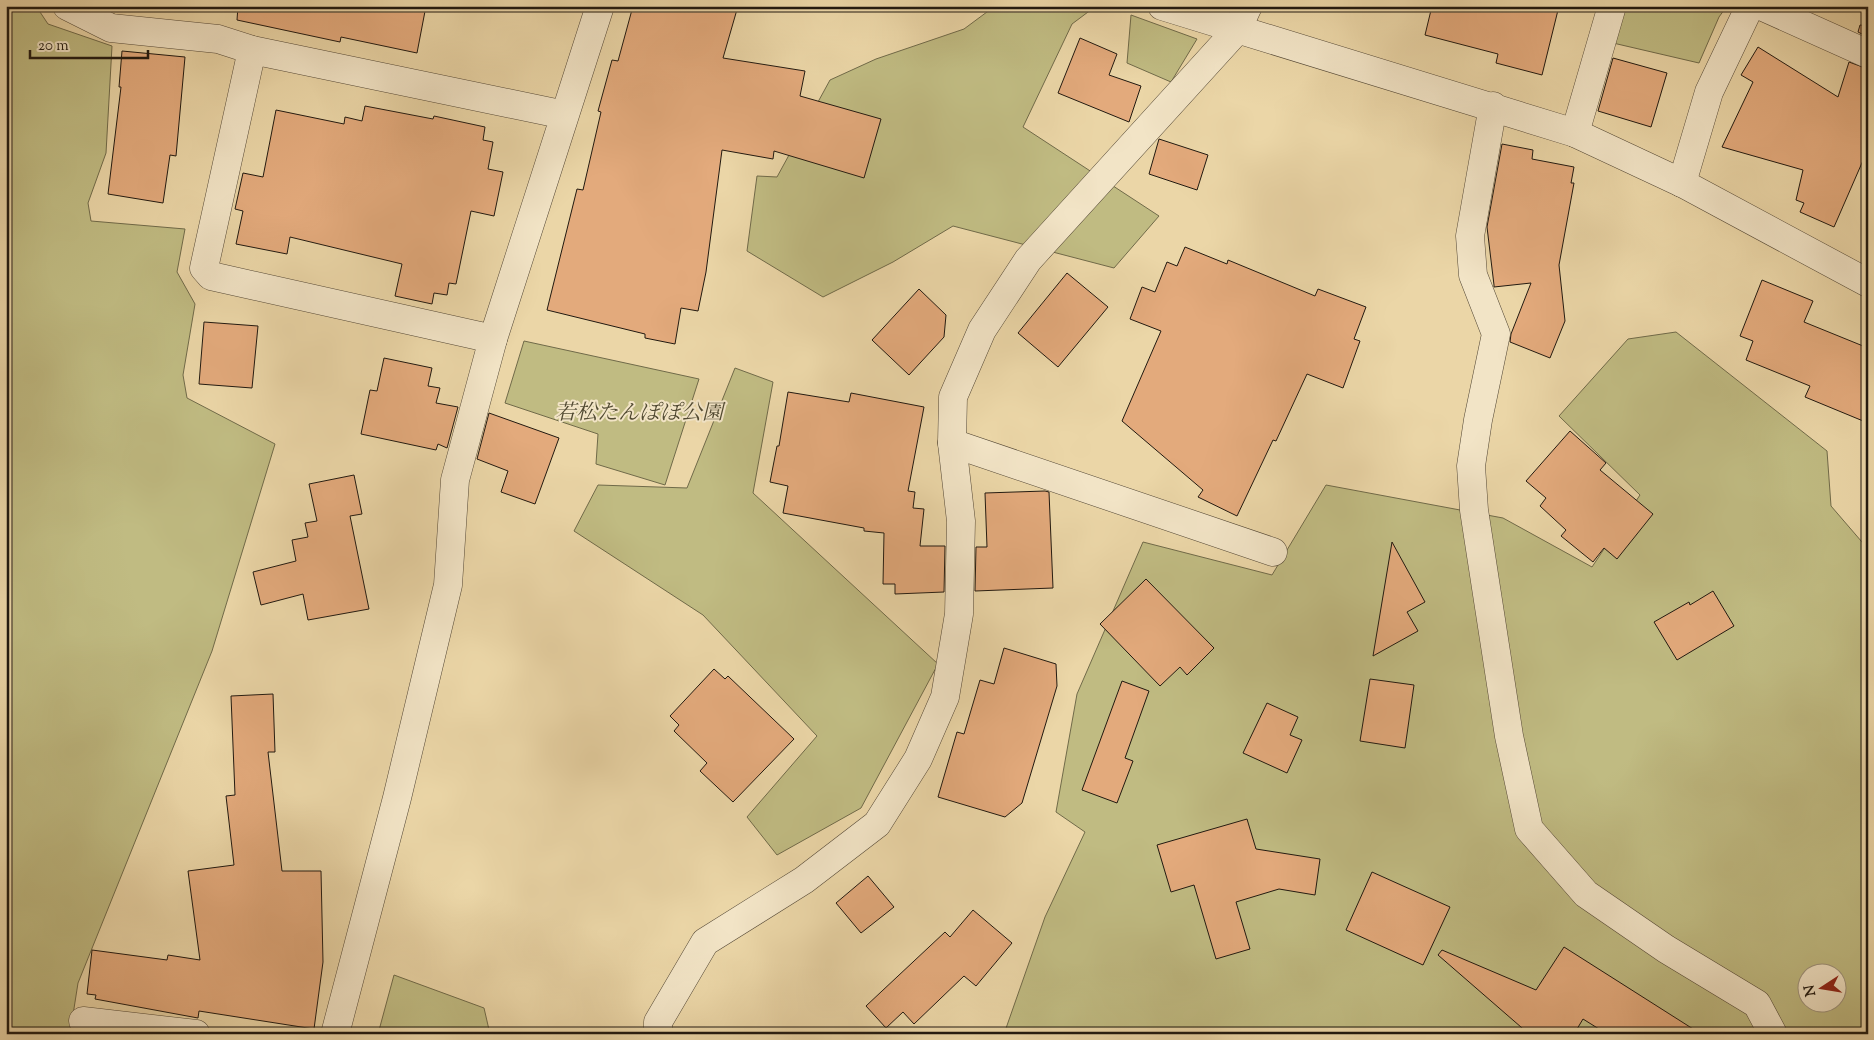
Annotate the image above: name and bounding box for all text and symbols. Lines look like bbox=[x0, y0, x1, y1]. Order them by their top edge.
scale bar bbox=[30, 28, 148, 60]
text: 20 m bbox=[38, 36, 69, 57]
park label: 若松たんぽぽ公園 bbox=[555, 399, 726, 429]
north arrow bbox=[1796, 962, 1846, 1012]
text: N bbox=[1800, 983, 1822, 998]

